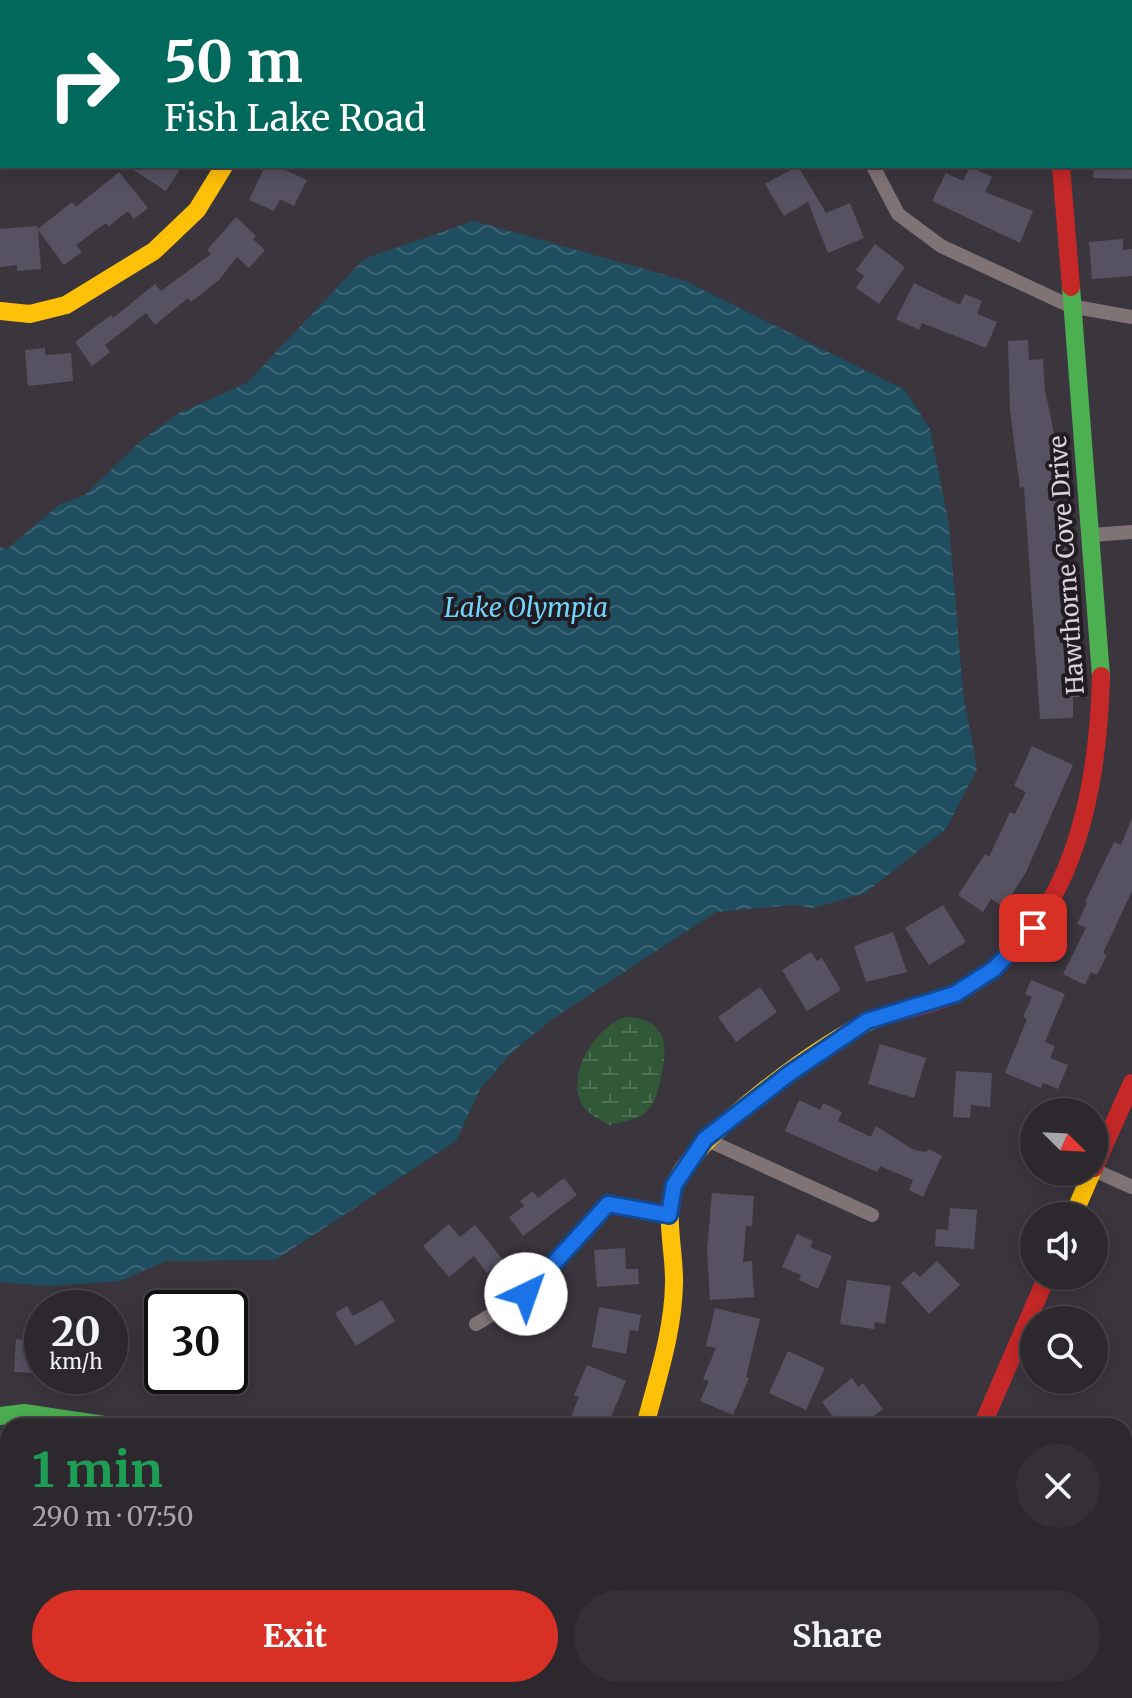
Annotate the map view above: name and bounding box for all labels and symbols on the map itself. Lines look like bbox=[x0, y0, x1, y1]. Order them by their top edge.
street label: Hawthorne Cove Drive bbox=[1042, 434, 1091, 696]
water label: Lake Olympia bbox=[444, 591, 608, 624]
pin bbox=[999, 894, 1067, 962]
north arrow bbox=[1020, 1098, 1108, 1186]
position arrow bbox=[484, 1252, 568, 1336]
speed limit sign: 30 bbox=[144, 1290, 248, 1394]

